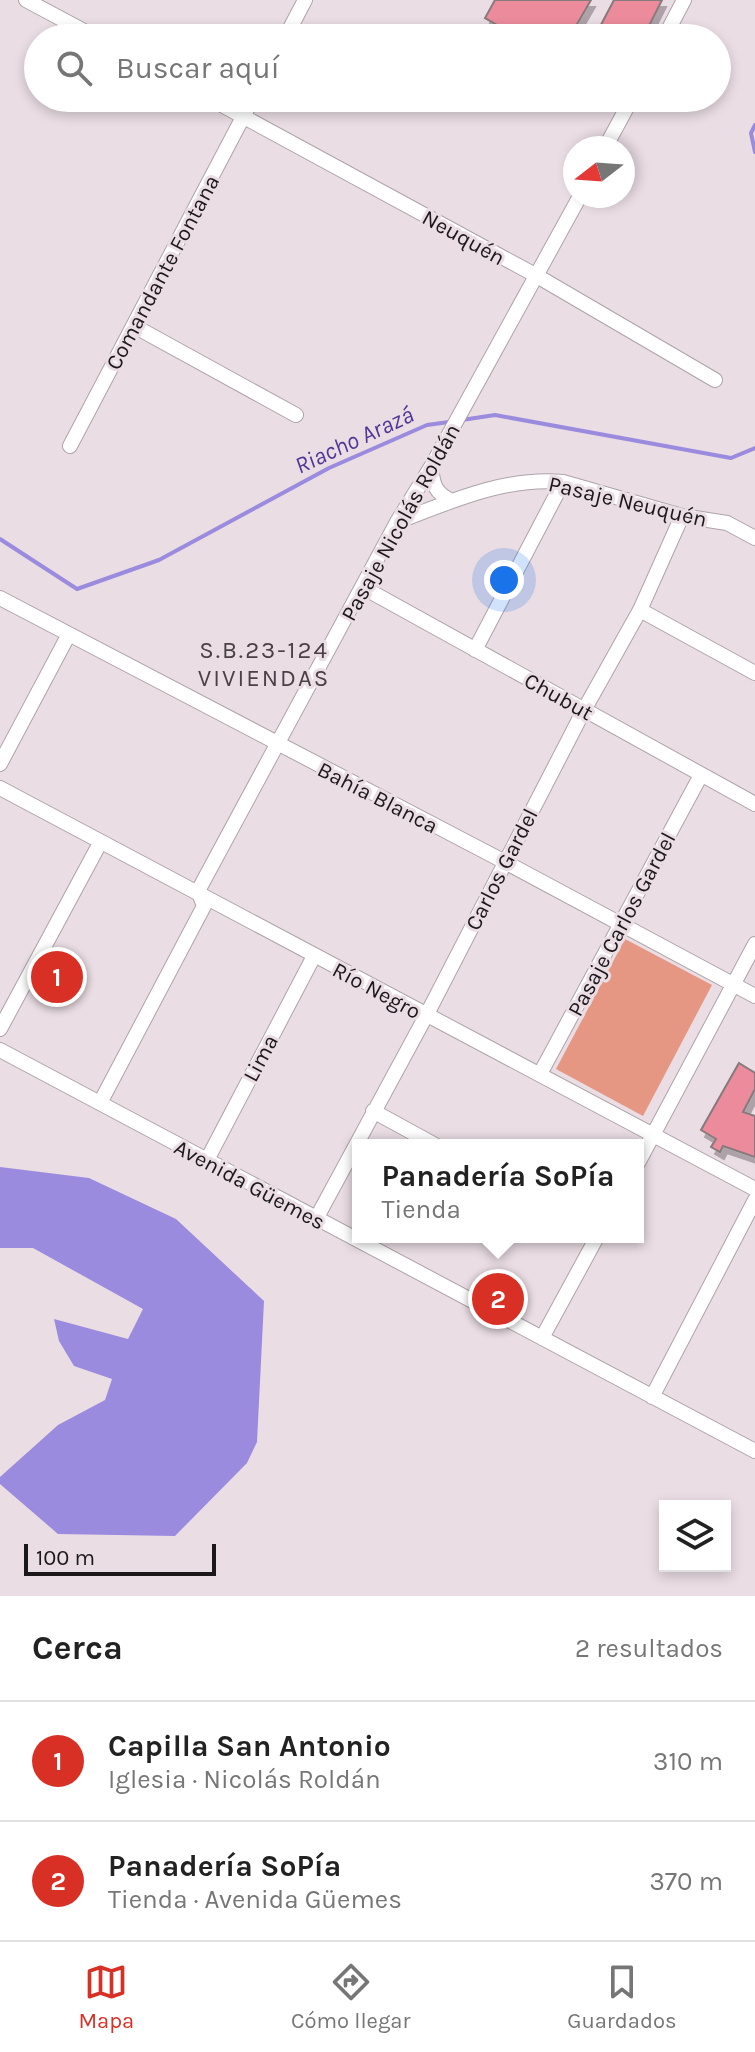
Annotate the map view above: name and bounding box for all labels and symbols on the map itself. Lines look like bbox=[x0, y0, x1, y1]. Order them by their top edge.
north arrow bbox=[563, 136, 635, 208]
street label: Comandante Fontana bbox=[101, 171, 225, 374]
street label: Neuquén bbox=[418, 205, 509, 271]
water label: Riacho Arazá bbox=[290, 400, 418, 480]
street label: Pasaje Nicolás Roldán bbox=[336, 419, 466, 626]
street label: Pasaje Neuquén bbox=[546, 471, 710, 533]
your location bbox=[484, 560, 524, 600]
district label: S.B.23-124 VIVIENDAS bbox=[198, 636, 330, 692]
street label: Chubut bbox=[520, 667, 597, 726]
street label: Bahía Blanca bbox=[313, 756, 442, 839]
street label: Carlos Gardel bbox=[460, 804, 544, 935]
street label: Pasaje Carlos Gardel bbox=[562, 828, 681, 1021]
pin: 1 bbox=[31, 947, 83, 1007]
street label: Río Negro bbox=[328, 957, 425, 1025]
street label: Lima bbox=[238, 1030, 284, 1086]
street label: Avenida Güemes bbox=[170, 1134, 329, 1236]
pin: 2 bbox=[472, 1269, 524, 1329]
scale bar bbox=[24, 1540, 216, 1576]

